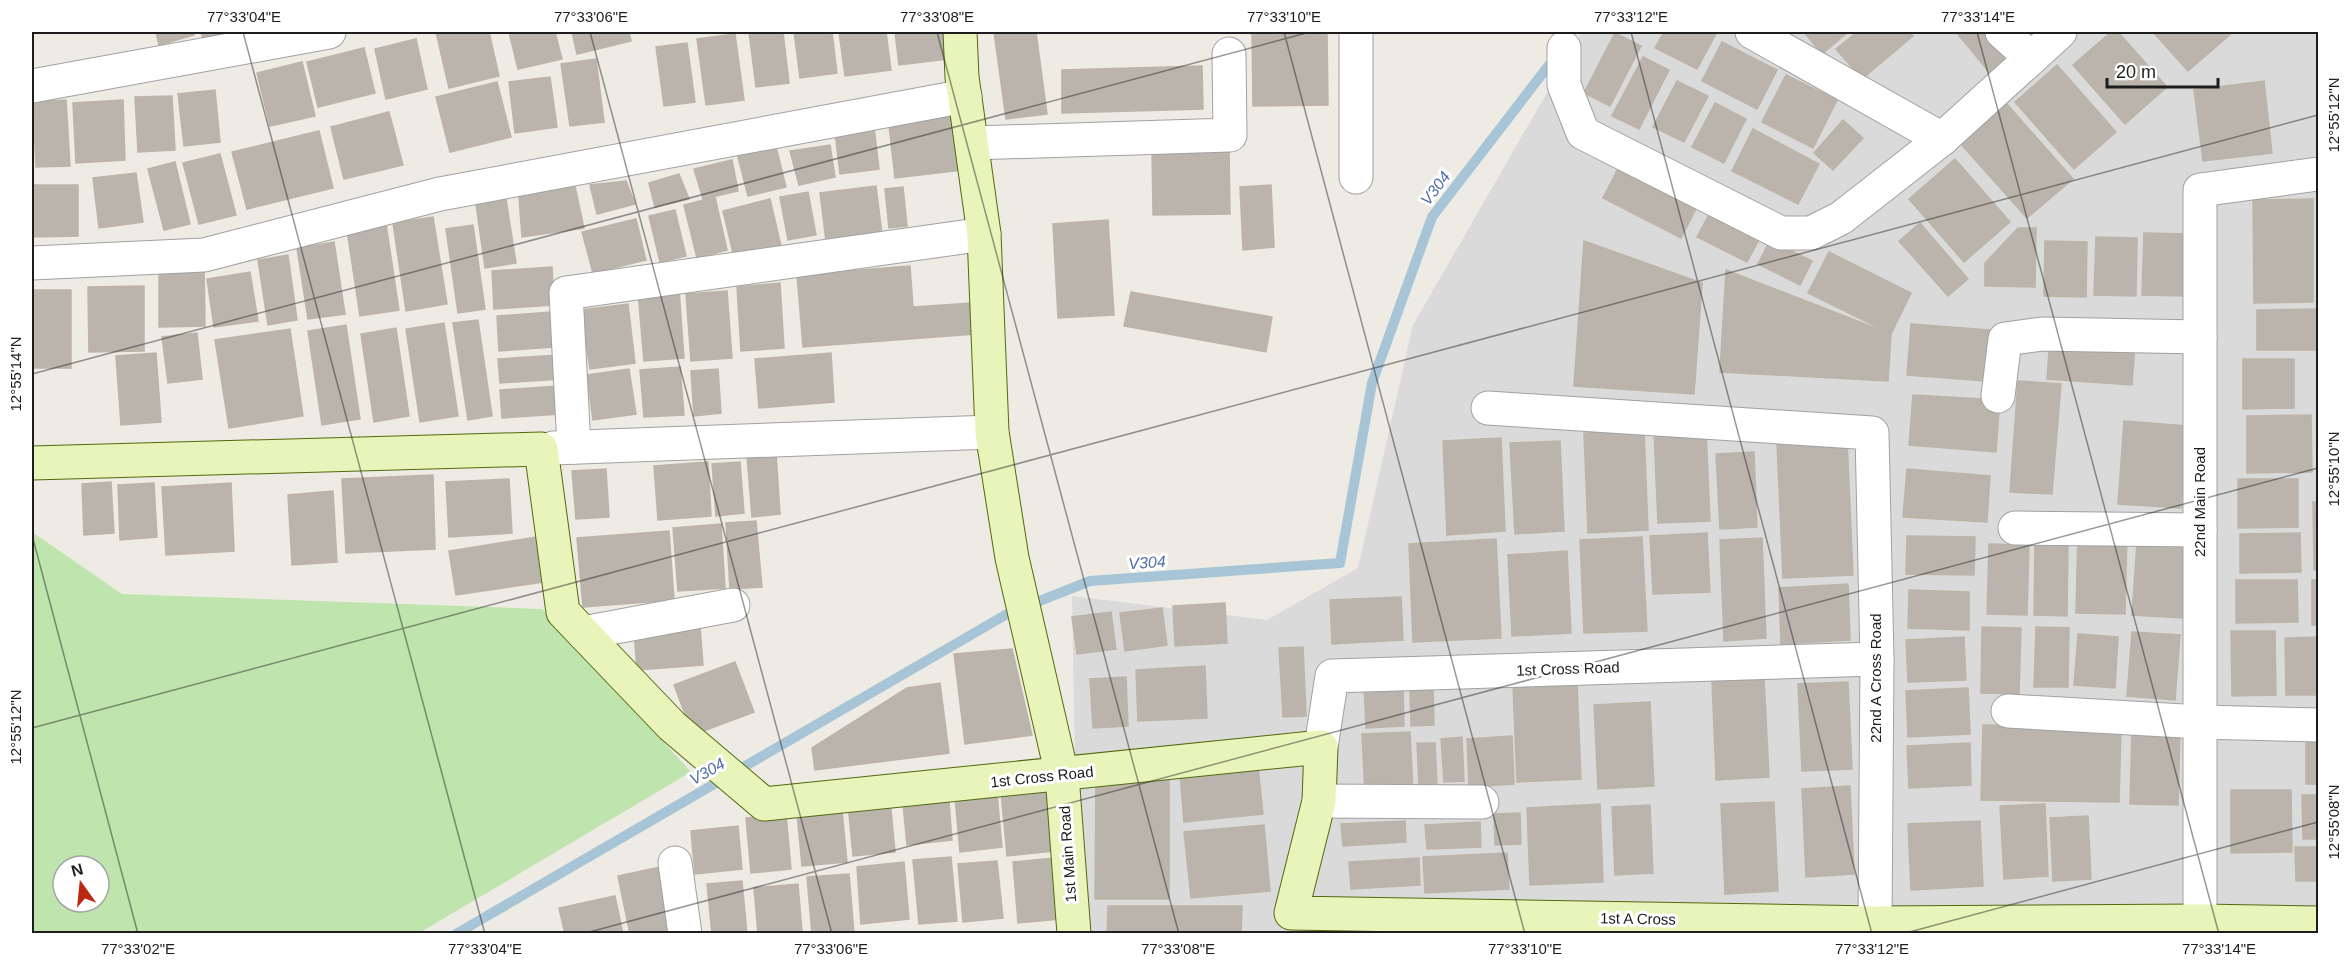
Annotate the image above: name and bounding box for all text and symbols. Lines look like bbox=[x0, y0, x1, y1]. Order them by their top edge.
text: 77°33'04"E bbox=[207, 8, 281, 25]
text: 77°33'06"E bbox=[554, 8, 628, 25]
text: 77°33'08"E bbox=[900, 8, 974, 25]
text: 77°33'10"E bbox=[1247, 8, 1321, 25]
text: 77°33'12"E bbox=[1594, 8, 1668, 25]
text: 77°33'14"E bbox=[1941, 8, 2015, 25]
scale bar bbox=[2107, 51, 2218, 89]
text: 20 m bbox=[2116, 62, 2156, 82]
text: 12°55'12"N bbox=[2325, 77, 2342, 153]
water label: V304 bbox=[1417, 168, 1453, 208]
text: 12°55'14"N bbox=[7, 336, 24, 412]
text: 12°55'10"N bbox=[2325, 431, 2342, 507]
street label: 22nd Main Road bbox=[2191, 447, 2208, 557]
water label: V304 bbox=[1128, 553, 1166, 572]
street label: 22nd A Cross Road bbox=[1867, 613, 1884, 743]
street label: 1st Cross Road bbox=[1516, 658, 1620, 679]
text: 12°55'12"N bbox=[7, 689, 24, 765]
water label: V304 bbox=[687, 755, 728, 788]
street label: 1st Cross Road bbox=[990, 763, 1094, 790]
text: 12°55'08"N bbox=[2325, 784, 2342, 860]
street label: 1st Main Road bbox=[1056, 805, 1079, 903]
north arrow bbox=[51, 854, 111, 914]
text: N bbox=[69, 860, 85, 880]
street label: 1st A Cross bbox=[1600, 909, 1676, 928]
text: 77°33'02"E bbox=[101, 940, 175, 957]
text: 77°33'04"E bbox=[448, 940, 522, 957]
text: 77°33'06"E bbox=[794, 940, 868, 957]
text: 77°33'08"E bbox=[1141, 940, 1215, 957]
text: 77°33'10"E bbox=[1488, 940, 1562, 957]
text: 77°33'12"E bbox=[1835, 940, 1909, 957]
text: 77°33'14"E bbox=[2182, 940, 2256, 957]

